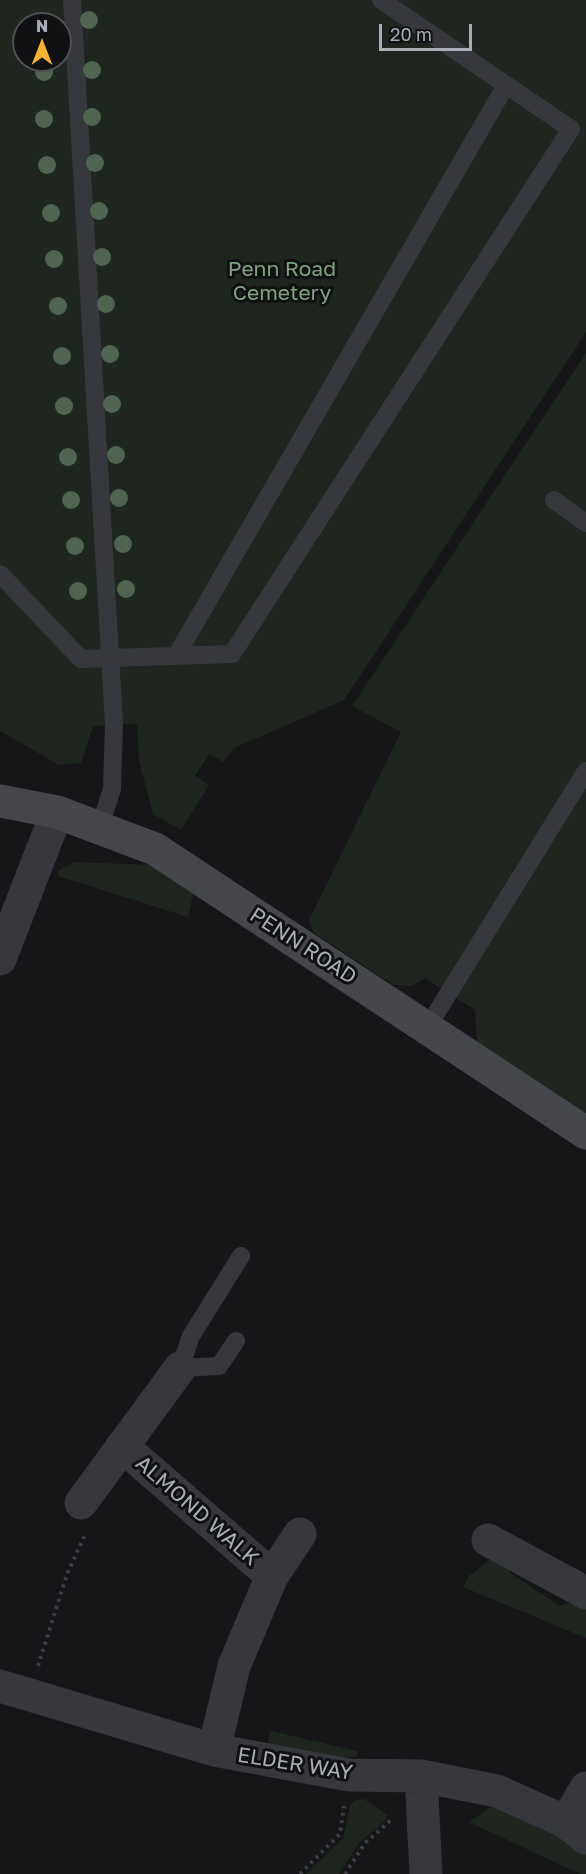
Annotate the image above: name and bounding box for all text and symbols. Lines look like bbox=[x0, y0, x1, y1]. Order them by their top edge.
north arrow bbox=[12, 12, 72, 72]
scale bar bbox=[382, 12, 475, 50]
text: N bbox=[36, 16, 48, 36]
text: 20 m bbox=[390, 23, 432, 45]
park label: Penn Road Cemetery bbox=[228, 256, 336, 306]
street label: PENN ROAD bbox=[245, 902, 361, 990]
street label: ALMOND WALK bbox=[130, 1451, 264, 1571]
street label: ELDER WAY bbox=[236, 1742, 354, 1786]

